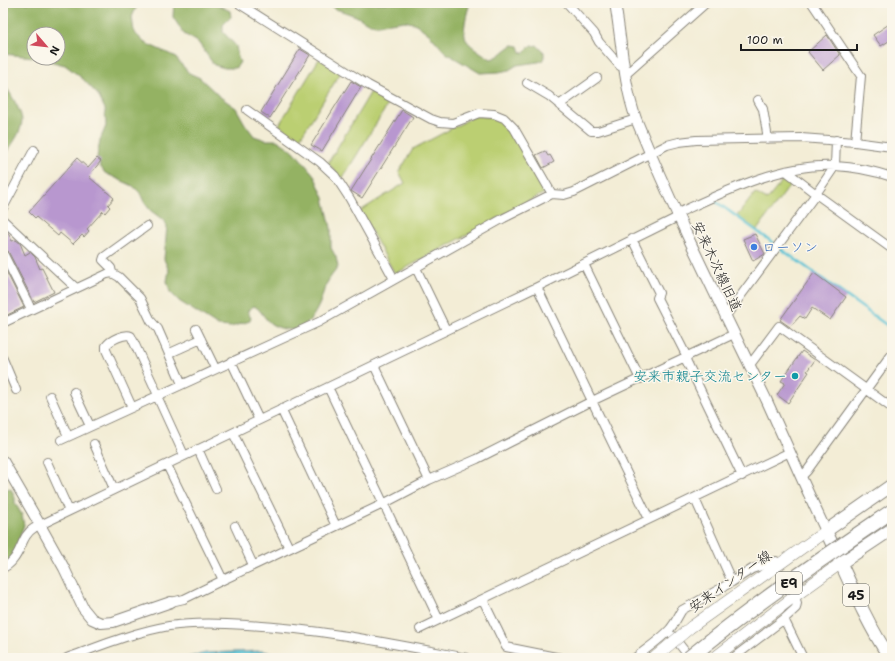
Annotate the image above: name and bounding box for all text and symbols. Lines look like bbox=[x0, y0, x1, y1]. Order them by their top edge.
north arrow bbox=[26, 26, 66, 66]
scale bar bbox=[741, 26, 857, 52]
text: 100 m bbox=[747, 32, 783, 48]
text: N bbox=[46, 43, 63, 58]
street label: 安来木次線旧道 bbox=[688, 218, 746, 314]
place label: ローソン bbox=[762, 238, 818, 256]
marker: ローソン bbox=[749, 242, 759, 252]
place label: 安来市親子交流センター bbox=[634, 367, 787, 385]
marker: 安来市親子交流センター bbox=[790, 371, 800, 381]
street label: 安来インター線 bbox=[685, 546, 775, 616]
road number: E9 bbox=[776, 572, 802, 594]
road number: 45 bbox=[843, 584, 869, 606]

